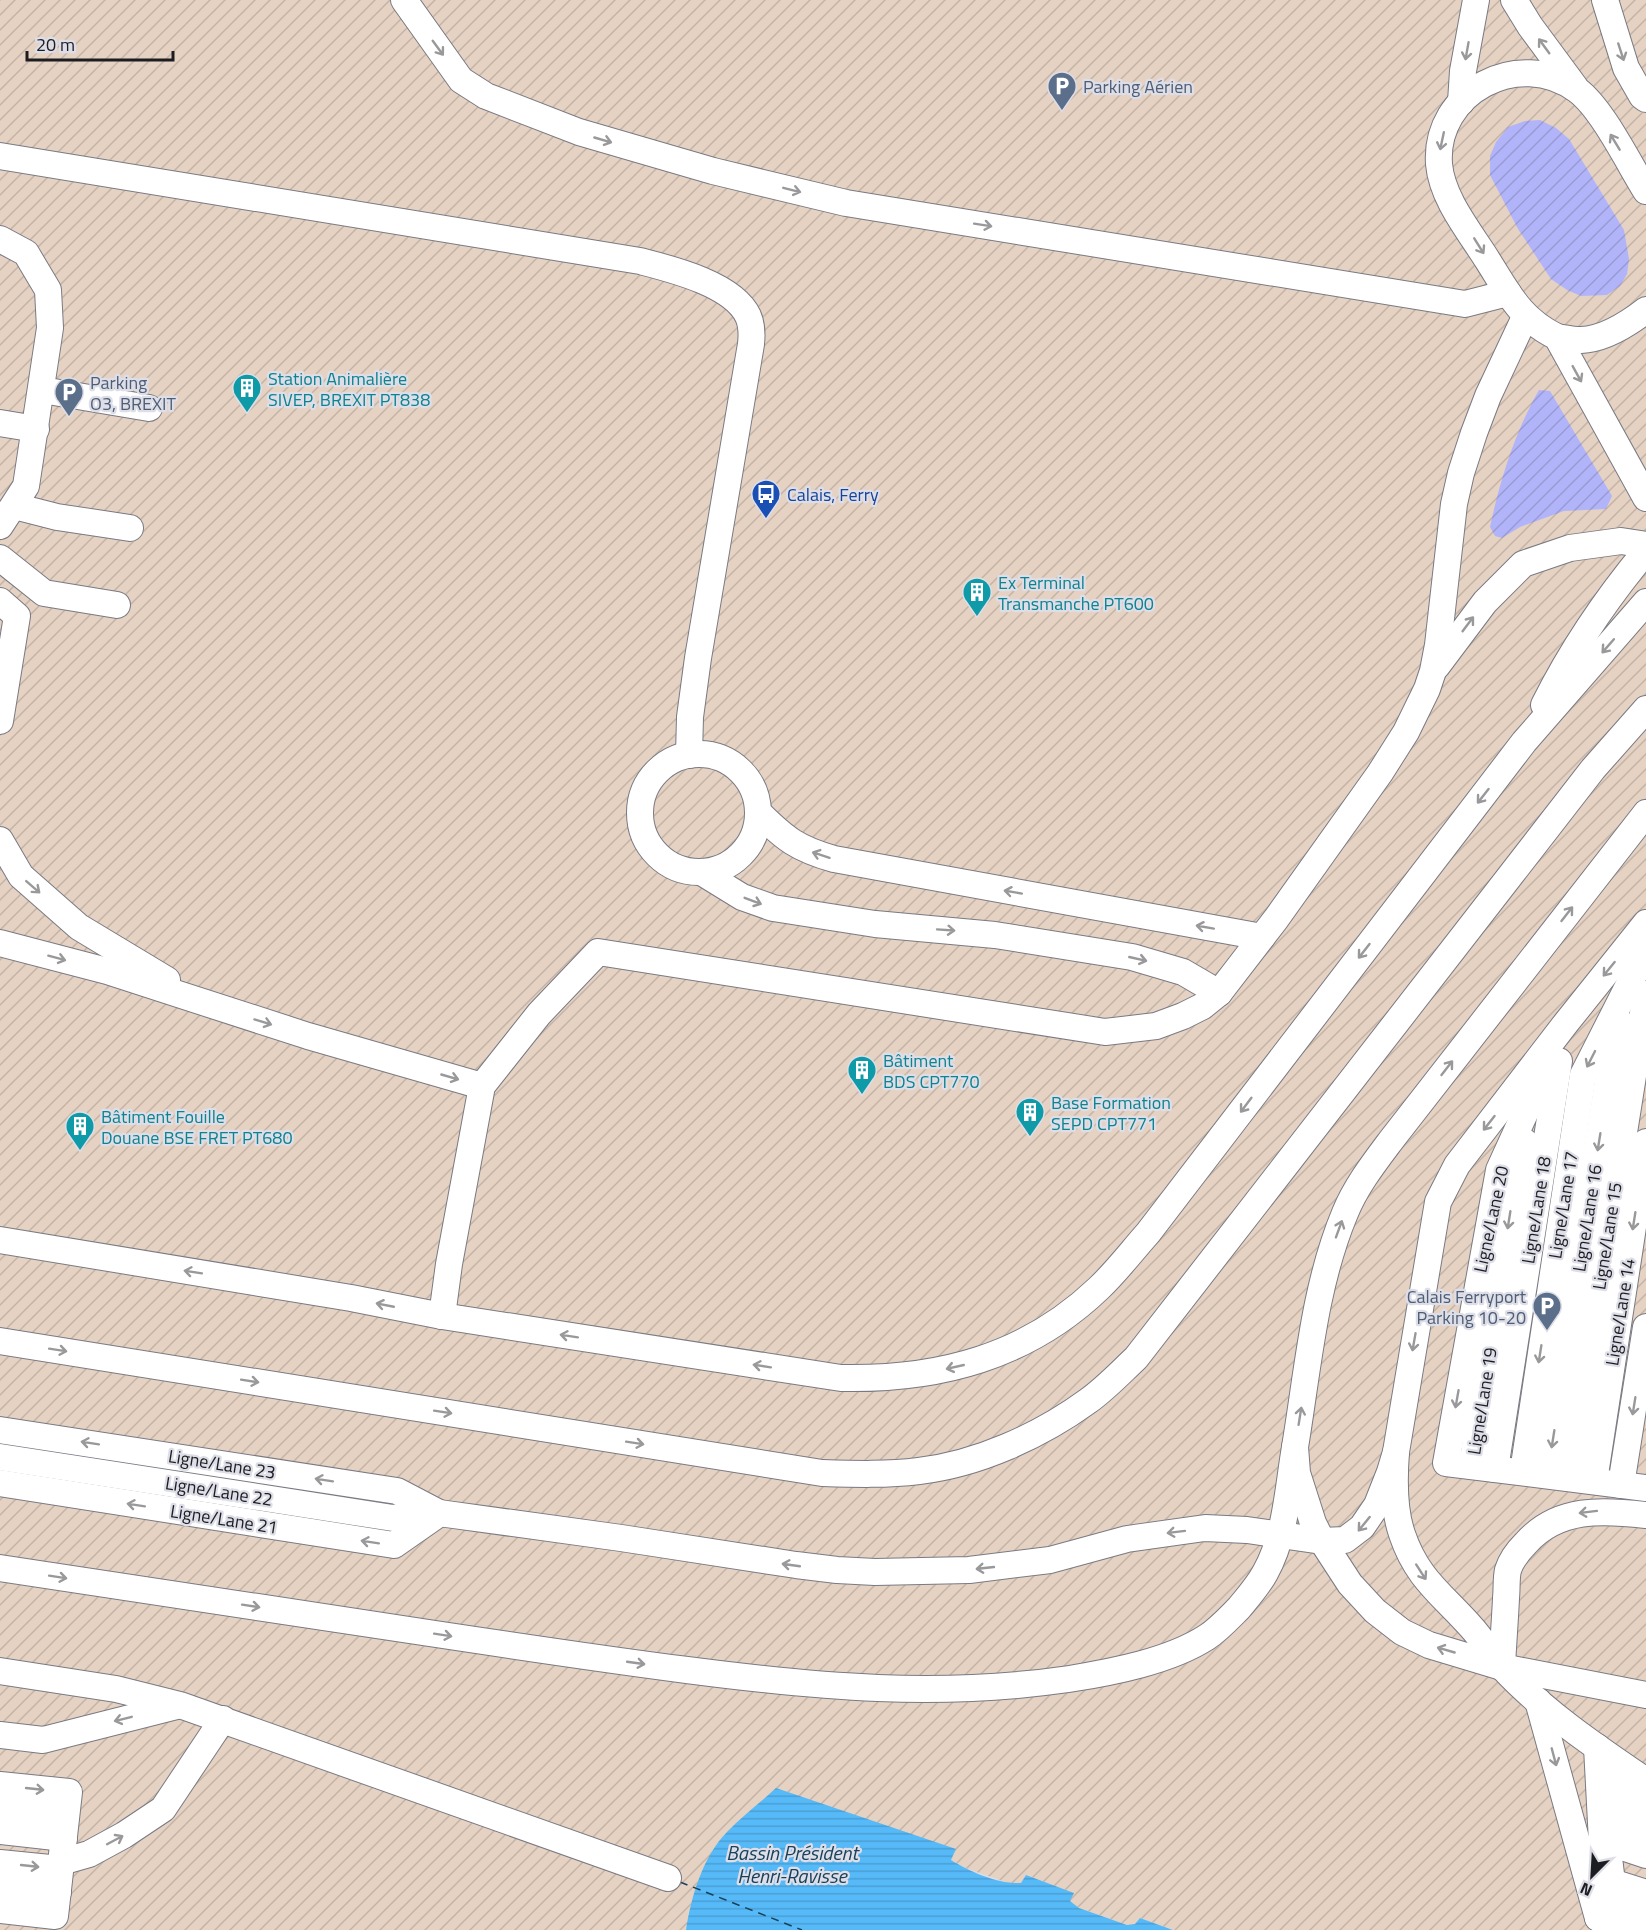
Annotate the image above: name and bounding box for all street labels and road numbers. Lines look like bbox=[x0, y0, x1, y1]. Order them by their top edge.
street label: Ligne/Lane 17 bbox=[1541, 1149, 1585, 1261]
street label: Ligne/Lane 18 bbox=[1514, 1154, 1558, 1266]
street label: Ligne/Lane 16 bbox=[1565, 1162, 1609, 1274]
street label: Ligne/Lane 20 bbox=[1467, 1163, 1515, 1275]
street label: Ligne/Lane 15 bbox=[1585, 1180, 1629, 1292]
street label: Ligne/Lane 14 bbox=[1598, 1256, 1642, 1368]
street label: Ligne/Lane 19 bbox=[1460, 1345, 1504, 1457]
street label: Ligne/Lane 23 bbox=[166, 1442, 278, 1486]
street label: Ligne/Lane 22 bbox=[163, 1469, 275, 1513]
street label: Ligne/Lane 21 bbox=[168, 1497, 280, 1541]

